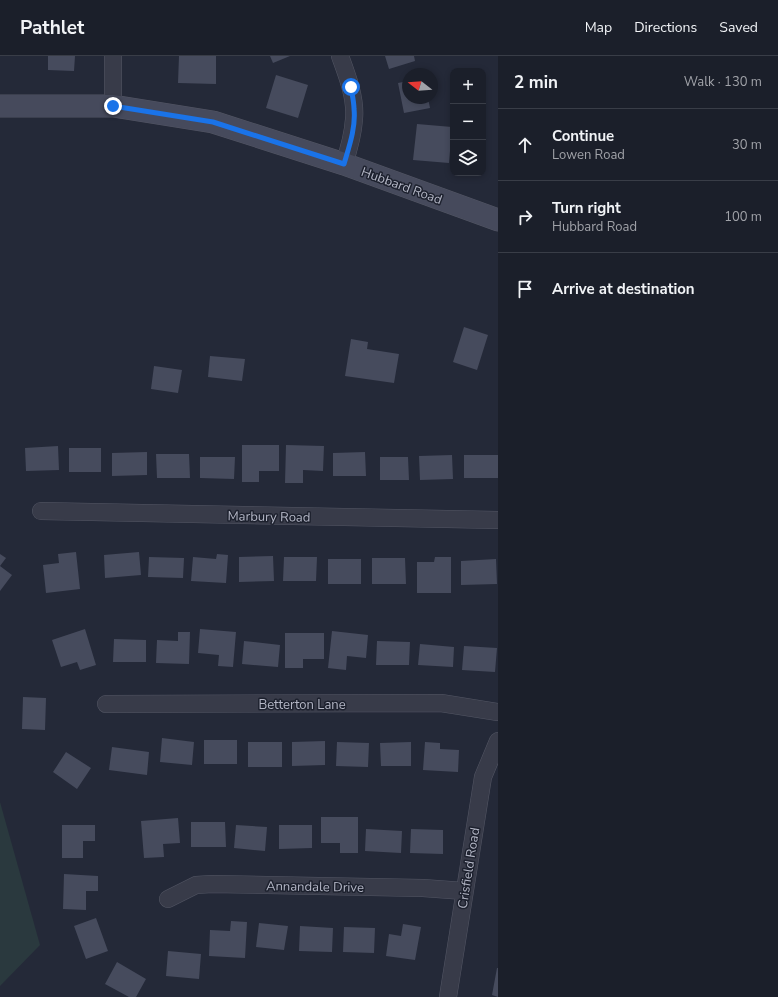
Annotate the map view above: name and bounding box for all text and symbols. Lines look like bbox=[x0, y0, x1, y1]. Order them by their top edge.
text: Pathlet bbox=[20, 15, 84, 41]
text: Map bbox=[585, 18, 612, 37]
text: Directions bbox=[634, 18, 697, 37]
text: Saved bbox=[719, 18, 758, 37]
north arrow bbox=[402, 68, 438, 104]
map controls bbox=[450, 68, 486, 176]
button: + bbox=[450, 68, 486, 104]
text: 2 min bbox=[514, 71, 558, 94]
text: Walk · 130 m bbox=[684, 73, 762, 91]
route start bbox=[342, 78, 360, 96]
route end bbox=[104, 97, 122, 115]
button: − bbox=[450, 104, 486, 140]
text: Continue bbox=[552, 126, 614, 146]
icon: ahead bbox=[514, 134, 536, 156]
text: 30 m bbox=[732, 136, 762, 154]
button: layers bbox=[450, 140, 486, 176]
text: Lowen Road bbox=[552, 146, 625, 164]
street label: Hubbard Road bbox=[359, 163, 445, 209]
text: Turn right bbox=[552, 198, 621, 218]
icon: right bbox=[514, 206, 536, 228]
text: 100 m bbox=[724, 208, 762, 226]
text: Hubbard Road bbox=[552, 218, 637, 236]
icon: arrive bbox=[514, 278, 536, 300]
text: Arrive at destination bbox=[552, 279, 695, 299]
street label: Marbury Road bbox=[227, 507, 311, 527]
street label: Betterton Lane bbox=[258, 696, 346, 714]
street label: Crisfield Road bbox=[454, 826, 484, 910]
street label: Annandale Drive bbox=[266, 877, 364, 897]

